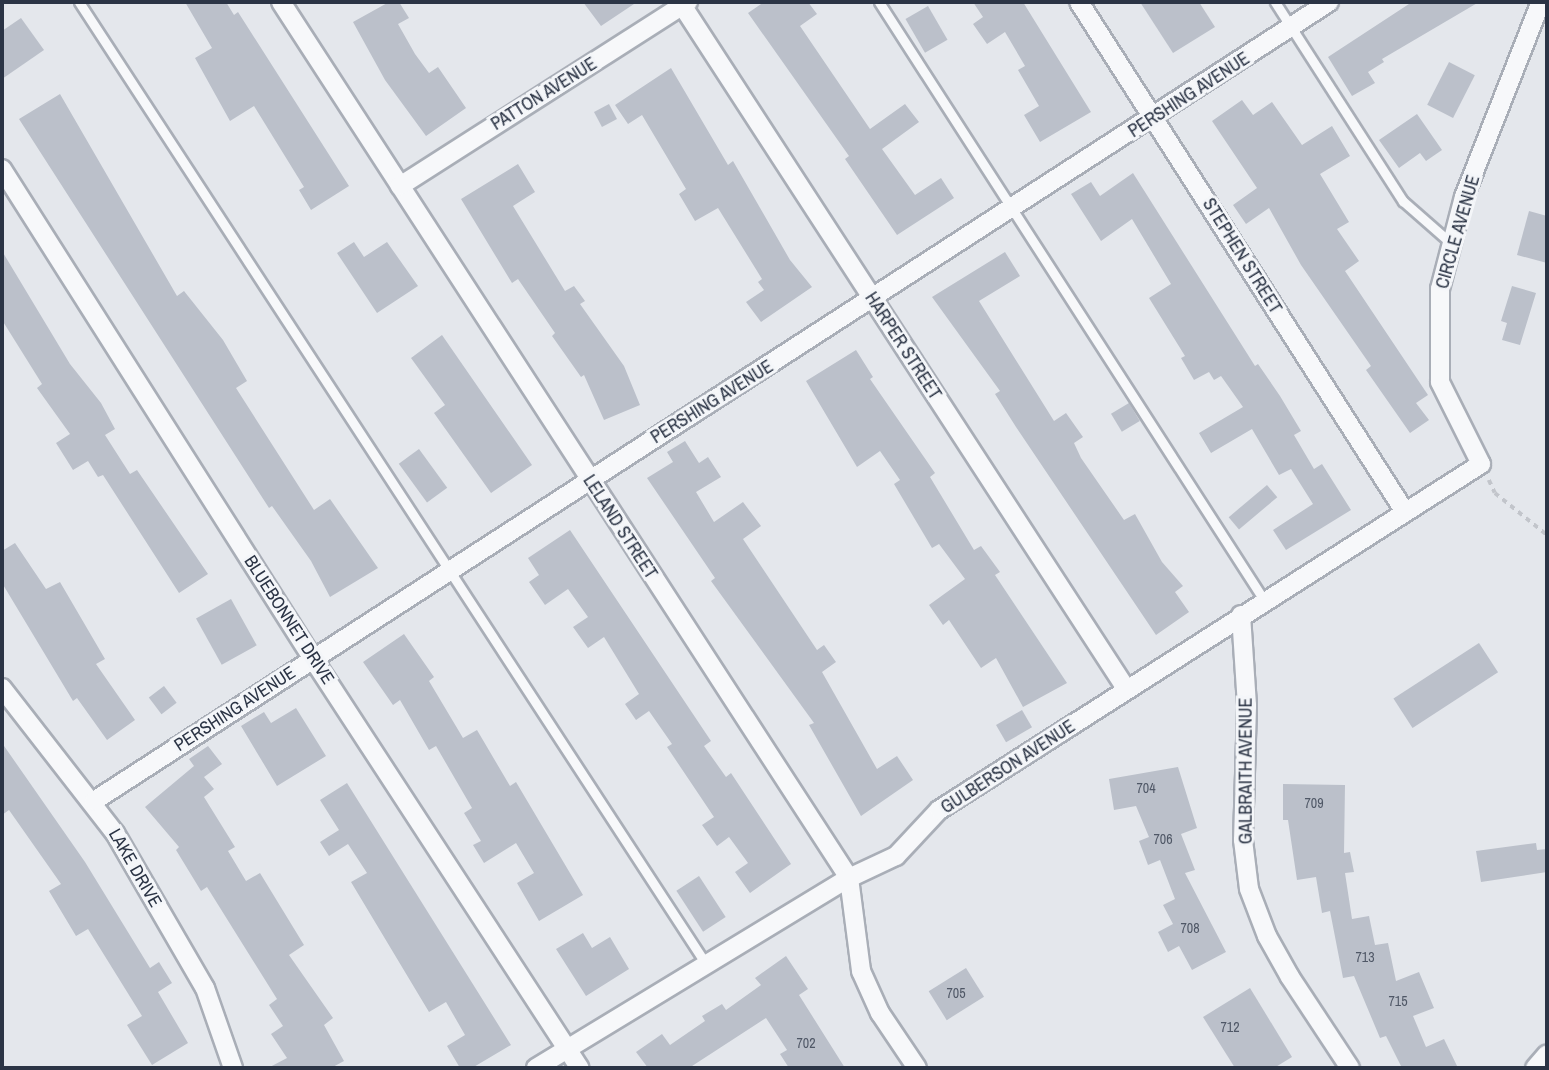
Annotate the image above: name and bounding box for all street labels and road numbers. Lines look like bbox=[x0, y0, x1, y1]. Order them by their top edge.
street label: PERSHING AVENUE bbox=[1124, 48, 1254, 142]
street label: PATTON AVENUE bbox=[487, 53, 601, 135]
street label: CIRCLE AVENUE bbox=[1431, 172, 1485, 292]
street label: STEPHEN STREET bbox=[1198, 194, 1286, 318]
street label: HARPER STREET bbox=[860, 288, 946, 404]
street label: PERSHING AVENUE bbox=[647, 356, 777, 448]
street label: LELAND STREET bbox=[578, 471, 662, 583]
street label: BLUEBONNET DRIVE bbox=[239, 552, 339, 688]
street label: PERSHING AVENUE bbox=[170, 662, 300, 756]
street label: GALBRAITH AVENUE bbox=[1235, 697, 1257, 845]
street label: GULBERSON AVENUE bbox=[937, 715, 1079, 819]
street label: LAKE DRIVE bbox=[104, 825, 166, 911]

